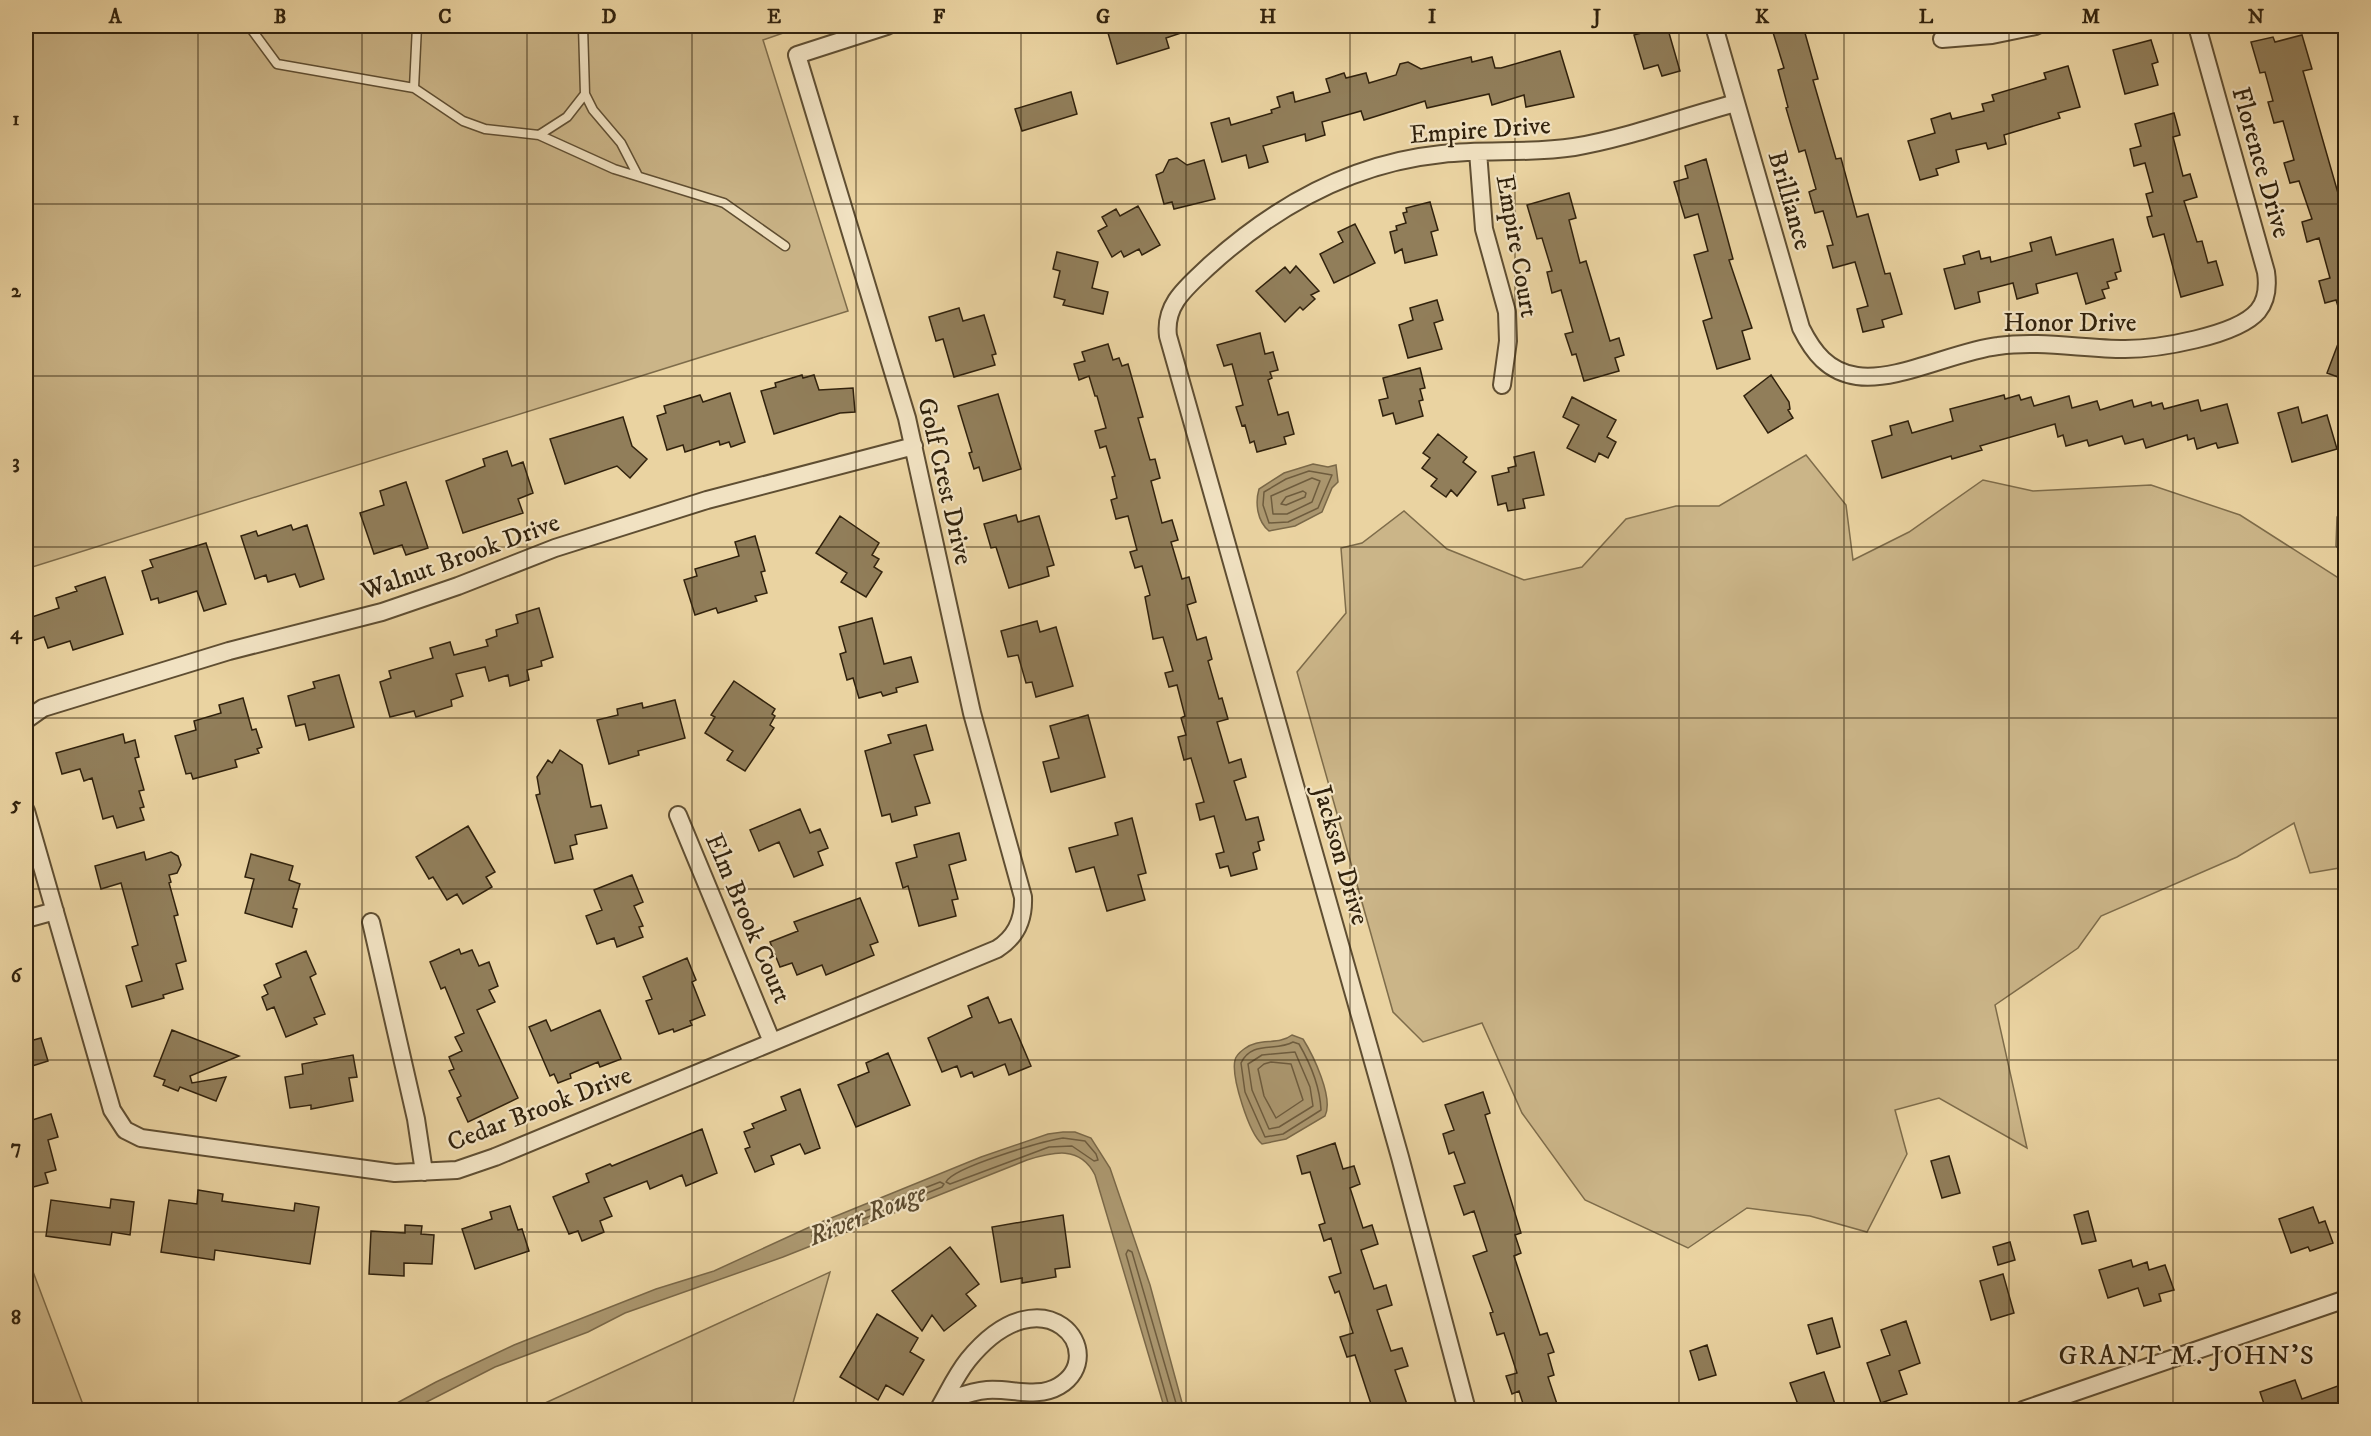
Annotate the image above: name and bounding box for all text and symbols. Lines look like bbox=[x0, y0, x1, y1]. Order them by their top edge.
text: A bbox=[108, 5, 123, 30]
text: B bbox=[274, 5, 286, 30]
text: C bbox=[438, 5, 452, 30]
text: D bbox=[602, 5, 617, 30]
text: E bbox=[767, 5, 781, 30]
text: F bbox=[933, 5, 946, 30]
text: G bbox=[1096, 5, 1110, 30]
text: H bbox=[1260, 5, 1277, 30]
text: I bbox=[1428, 5, 1436, 30]
text: J bbox=[1591, 5, 1601, 30]
text: K bbox=[1755, 5, 1770, 30]
text: L bbox=[1919, 5, 1934, 30]
text: M bbox=[2082, 5, 2100, 30]
text: N bbox=[2248, 5, 2265, 30]
street label: Florence Drive bbox=[2223, 83, 2298, 242]
text: 1 bbox=[12, 107, 20, 132]
street label: Empire Drive bbox=[1408, 109, 1552, 152]
street label: Brilliance bbox=[1760, 147, 1819, 254]
street label: Empire Court bbox=[1488, 172, 1545, 320]
text: 2 bbox=[11, 279, 22, 304]
street label: Honor Drive bbox=[2003, 307, 2137, 340]
street label: Golf Crest Drive bbox=[909, 395, 980, 568]
text: 3 bbox=[12, 450, 20, 475]
street label: Walnut Brook Drive bbox=[356, 506, 564, 609]
text: 4 bbox=[10, 621, 23, 646]
street label: Jackson Drive bbox=[1304, 780, 1376, 929]
text: 5 bbox=[10, 792, 21, 817]
street label: Elm Brook Court bbox=[697, 829, 798, 1009]
text: 6 bbox=[11, 964, 23, 989]
street label: Cedar Brook Drive bbox=[443, 1059, 636, 1160]
text: 7 bbox=[11, 1135, 21, 1160]
water label: River Rouge bbox=[802, 1176, 932, 1254]
text: 8 bbox=[11, 1306, 21, 1331]
district label: GRANT M. JOHN'S bbox=[2058, 1339, 2316, 1373]

